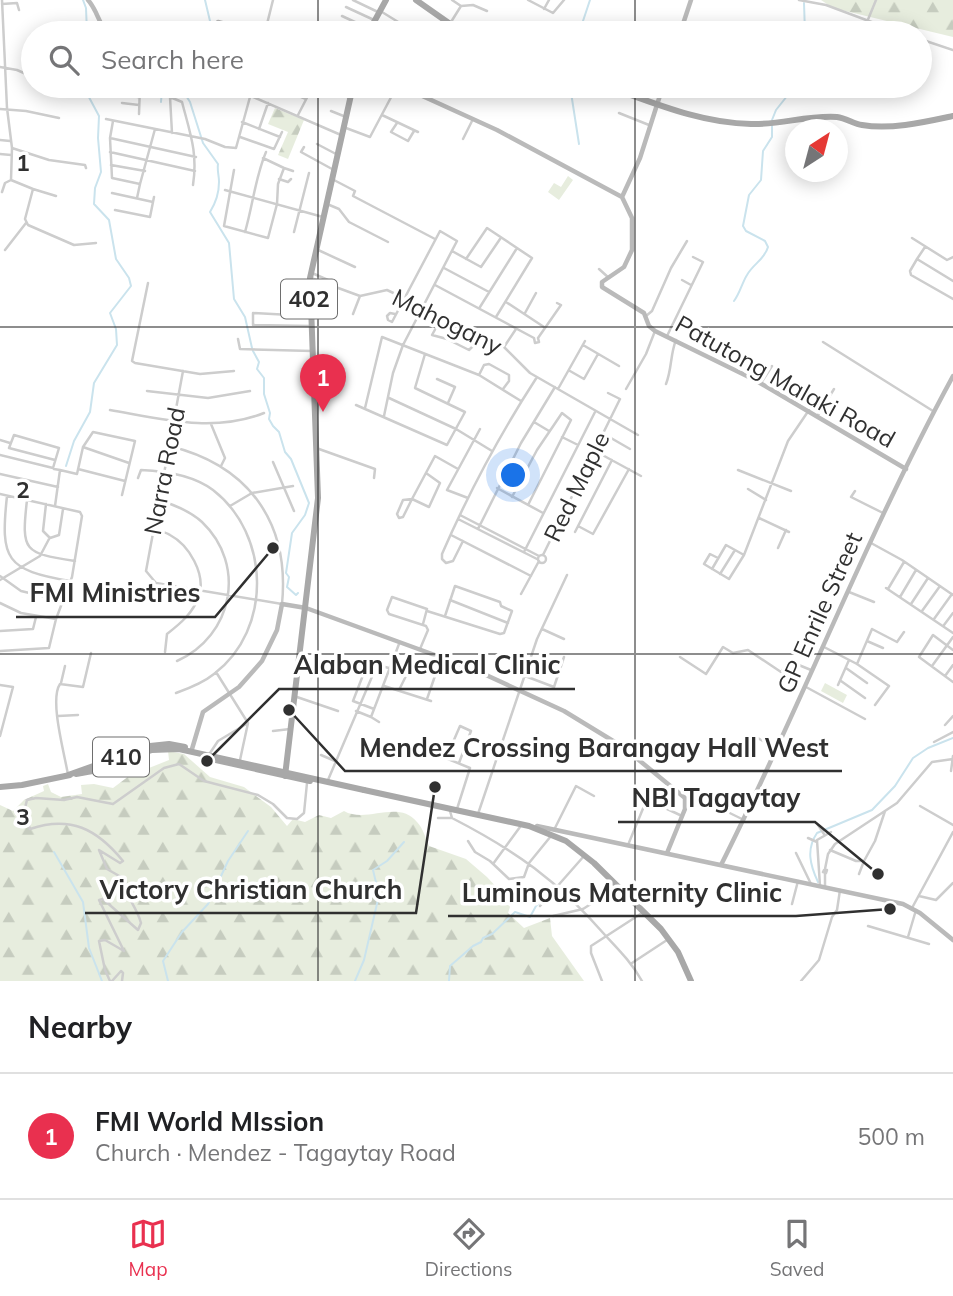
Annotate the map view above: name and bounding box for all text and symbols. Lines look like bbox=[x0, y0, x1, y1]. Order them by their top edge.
search box bbox=[21, 21, 932, 98]
icon: search bbox=[45, 41, 83, 79]
text: Search here bbox=[101, 43, 244, 76]
north arrow bbox=[785, 119, 848, 182]
text: 1 bbox=[16, 148, 30, 177]
road number: 402 bbox=[281, 280, 337, 318]
street label: Mahogany bbox=[388, 282, 507, 361]
street label: Patutong Malaki Road bbox=[670, 308, 901, 454]
pin: 1 bbox=[300, 354, 346, 412]
street label: Narra Road bbox=[137, 405, 191, 537]
street label: Red Maple bbox=[537, 427, 615, 546]
your location bbox=[496, 458, 530, 492]
text: 2 bbox=[16, 475, 30, 504]
street label: GP Enrile Street bbox=[770, 527, 868, 698]
callout: FMI Ministries bbox=[16, 570, 215, 617]
text: FMI Ministries bbox=[30, 576, 200, 609]
callout: Alaban Medical Clinic bbox=[279, 642, 575, 689]
text: Alaban Medical Clinic bbox=[293, 648, 561, 681]
callout: Mendez Crossing Barangay Hall West bbox=[345, 724, 842, 771]
text: Mendez Crossing Barangay Hall West bbox=[359, 731, 829, 764]
road number: 410 bbox=[93, 737, 149, 776]
callout: NBI Tagaytay bbox=[618, 775, 815, 822]
text: NBI Tagaytay bbox=[632, 781, 801, 814]
text: 3 bbox=[16, 802, 30, 831]
callout: Victory Christian Church bbox=[85, 866, 416, 913]
callout: Luminous Maternity Clinic bbox=[448, 869, 796, 916]
text: Victory Christian Church bbox=[99, 873, 402, 906]
text: Luminous Maternity Clinic bbox=[462, 876, 782, 909]
text: Nearby bbox=[28, 1008, 132, 1046]
text: FMI World MIssion bbox=[95, 1105, 324, 1138]
text: 1 bbox=[44, 1122, 58, 1151]
text: 500 m bbox=[857, 1122, 925, 1151]
text: Church · Mendez - Tagaytay Road bbox=[95, 1138, 456, 1167]
tab: Map bbox=[129, 1215, 168, 1281]
tab: Directions bbox=[425, 1215, 513, 1281]
tab: Saved bbox=[770, 1215, 824, 1281]

